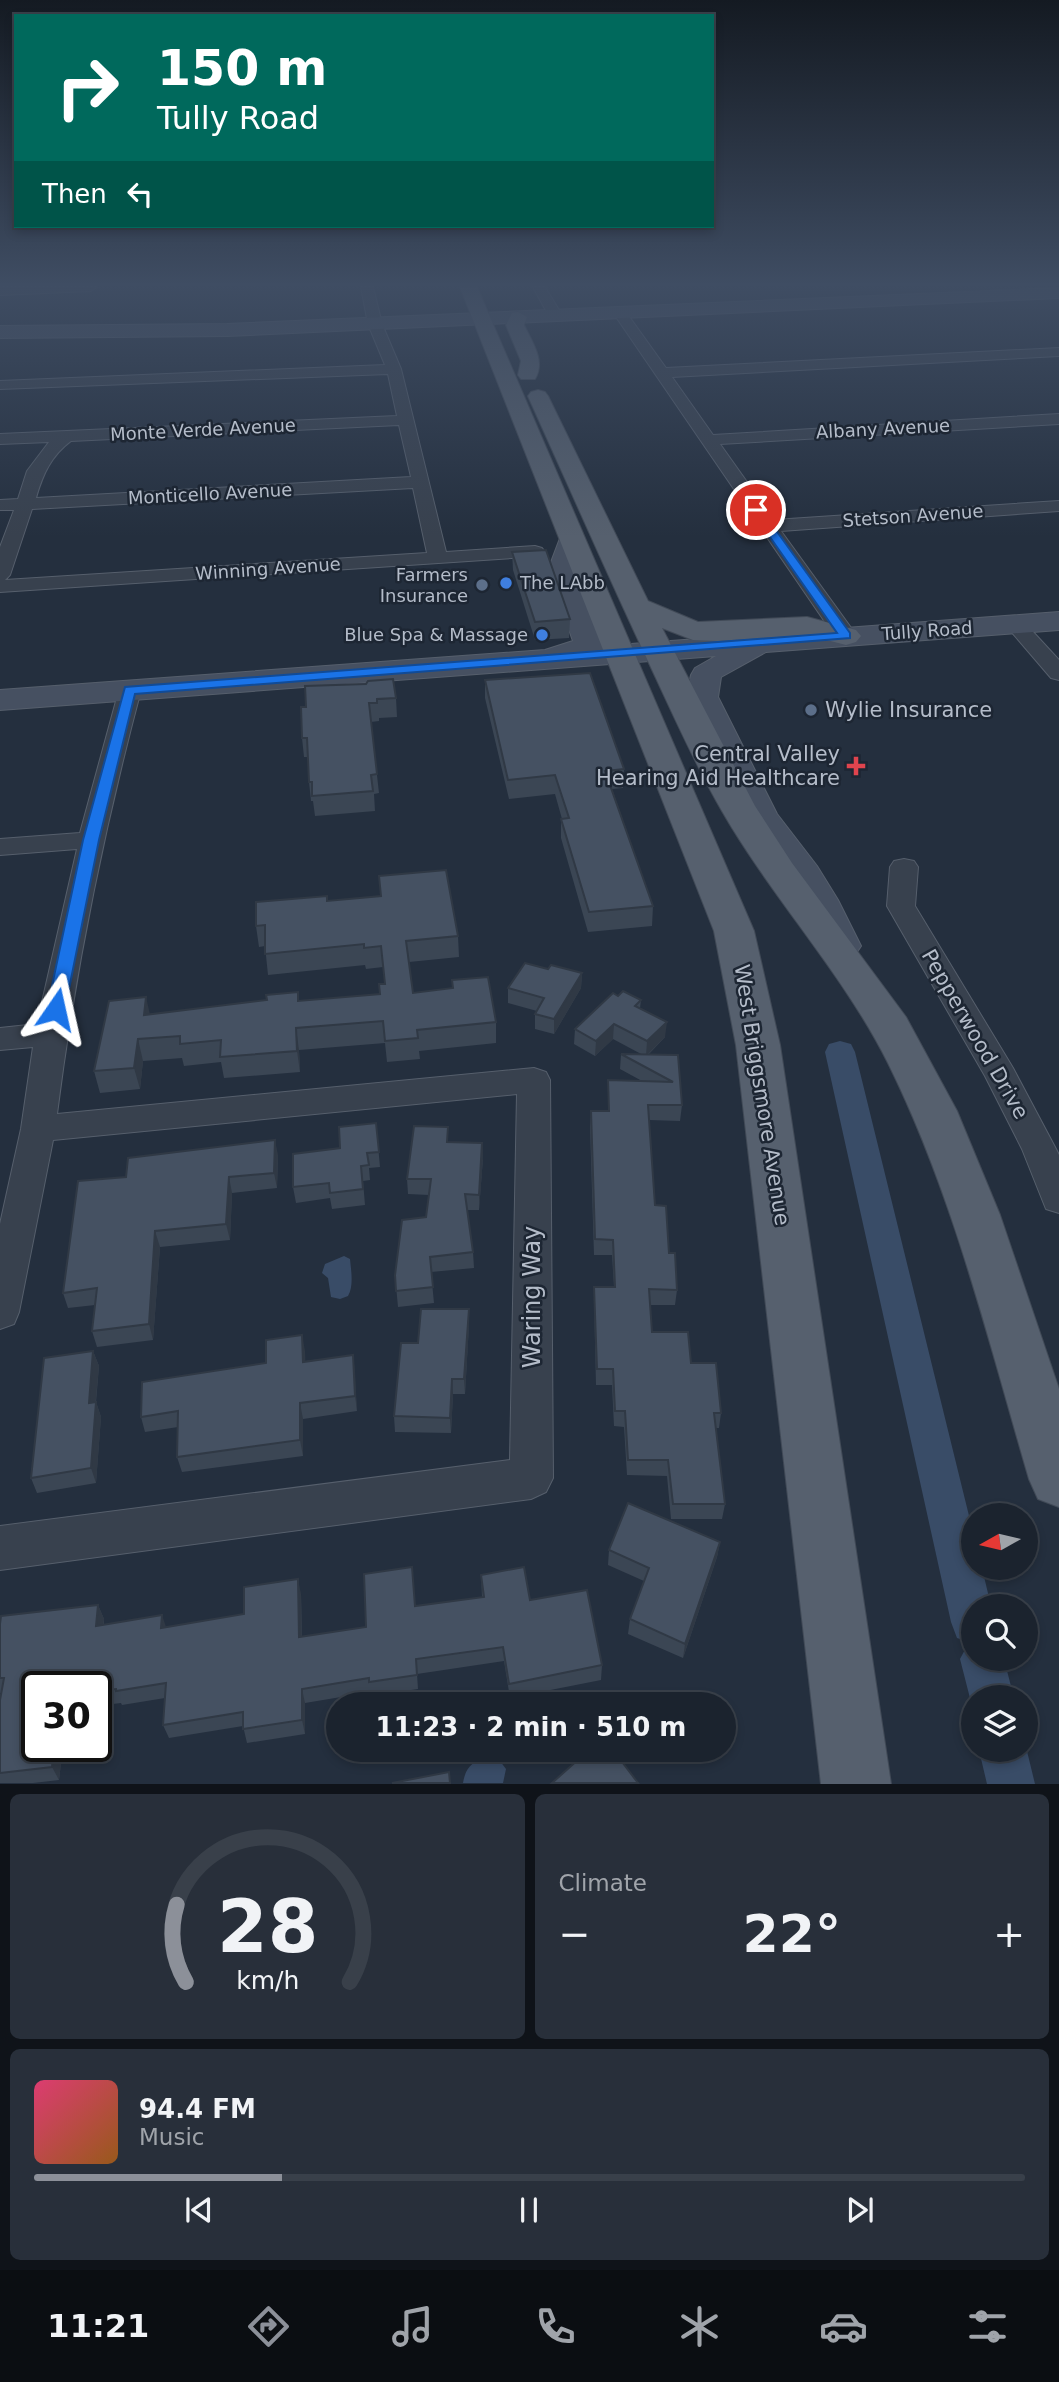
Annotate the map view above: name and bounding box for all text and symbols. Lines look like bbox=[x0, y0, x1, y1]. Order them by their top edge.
text: 150 m bbox=[157, 40, 327, 97]
icon: right bbox=[42, 42, 133, 133]
text: Tully Road bbox=[157, 99, 319, 137]
icon: left bbox=[121, 175, 159, 213]
text: Then bbox=[42, 179, 107, 209]
street label: Monte Verde Avenue bbox=[110, 414, 296, 445]
street label: Albany Avenue bbox=[815, 414, 951, 443]
street label: Monticello Avenue bbox=[127, 479, 293, 508]
pin bbox=[726, 480, 786, 540]
icon: arrive bbox=[737, 491, 775, 529]
street label: Stetson Avenue bbox=[842, 500, 984, 531]
street label: Winning Avenue bbox=[195, 553, 341, 584]
place label: Farmers Insurance bbox=[380, 564, 468, 606]
place label: The LAbb bbox=[519, 572, 605, 593]
marker: The LAbb bbox=[498, 575, 514, 591]
marker: Farmers Insurance bbox=[474, 577, 490, 593]
street label: Tully Road bbox=[880, 617, 973, 644]
place label: Blue Spa & Massage bbox=[344, 624, 528, 645]
marker: Blue Spa & Massage bbox=[534, 627, 550, 643]
place label: Wylie Insurance bbox=[825, 698, 992, 722]
marker: Wylie Insurance bbox=[803, 702, 819, 718]
place label: Central Valley Hearing Aid Healthcare bbox=[596, 742, 840, 790]
marker: Central Valley Hearing Aid Healthcare bbox=[846, 756, 866, 776]
street label: Pepperwood Drive bbox=[917, 945, 1033, 1123]
street label: West Briggsmore Avenue bbox=[730, 963, 794, 1227]
position arrow bbox=[19, 972, 93, 1046]
street label: Waring Way bbox=[518, 1226, 546, 1368]
north arrow bbox=[961, 1503, 1038, 1580]
map controls bbox=[961, 1503, 1038, 1762]
button: search bbox=[961, 1594, 1038, 1671]
speed limit sign: 30 bbox=[21, 1671, 112, 1762]
button: layers bbox=[961, 1685, 1038, 1762]
text: 11:23 · 2 min · 510 m bbox=[376, 1712, 686, 1742]
text: Climate bbox=[559, 1870, 647, 1896]
text: 28 bbox=[217, 1885, 318, 1970]
text: 22° bbox=[743, 1904, 841, 1964]
text: − bbox=[559, 1912, 590, 1956]
text: + bbox=[993, 1912, 1025, 1956]
text: km/h bbox=[236, 1966, 299, 1995]
text: 94.4 FM bbox=[139, 2094, 256, 2124]
text: Music bbox=[139, 2124, 204, 2150]
icon: previous bbox=[180, 2191, 218, 2229]
icon: pause bbox=[510, 2191, 548, 2229]
icon: next bbox=[841, 2191, 879, 2229]
icon: directions bbox=[244, 2302, 293, 2351]
icon: music bbox=[388, 2302, 437, 2351]
icon: phone bbox=[531, 2302, 580, 2351]
icon: climate bbox=[675, 2302, 724, 2351]
icon: car bbox=[819, 2302, 868, 2351]
icon: filters bbox=[963, 2302, 1012, 2351]
text: 11:21 bbox=[47, 2307, 149, 2345]

